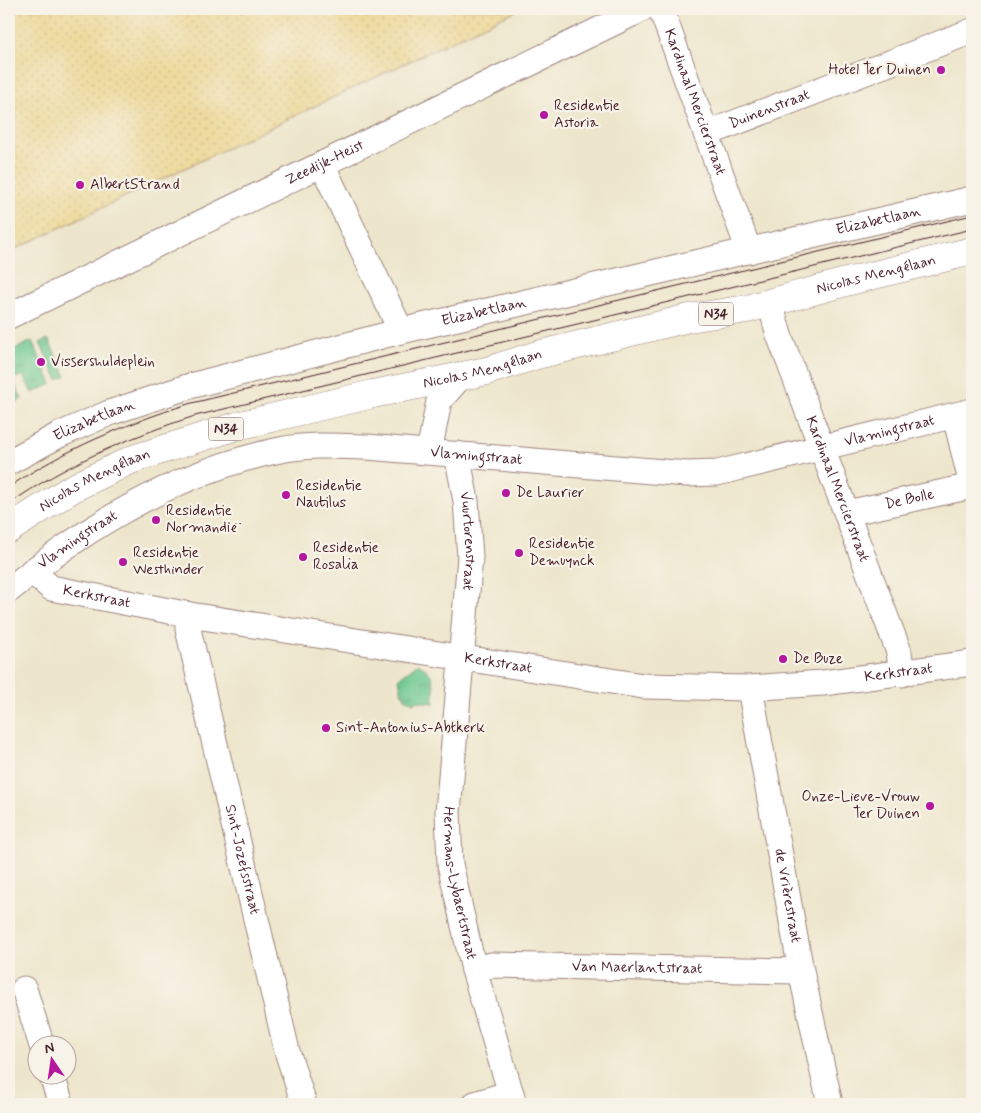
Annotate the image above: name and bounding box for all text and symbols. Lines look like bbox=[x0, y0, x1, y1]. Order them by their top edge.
street label: Kardinaal Mercierstraat bbox=[659, 26, 731, 178]
place label: Hotel Ter Duinen bbox=[829, 60, 931, 80]
marker: Hotel Ter Duinen bbox=[935, 64, 947, 76]
street label: Duinenstraat bbox=[726, 85, 813, 134]
place label: Residentie Astoria bbox=[554, 96, 620, 133]
marker: Residentie Astoria bbox=[538, 109, 550, 121]
street label: Zeedijk-Heist bbox=[282, 135, 368, 190]
place label: AlbertStrand bbox=[90, 175, 180, 195]
marker: AlbertStrand bbox=[74, 179, 86, 191]
street label: Elizabetlaan bbox=[834, 201, 923, 240]
street label: Nicolas Mengélaan bbox=[814, 250, 938, 300]
street label: Elizabetlaan bbox=[440, 292, 529, 331]
road number: N34 bbox=[698, 302, 734, 326]
street label: Nicolas Mengélaan bbox=[421, 344, 544, 394]
place label: Vissershuldeplein bbox=[51, 352, 155, 372]
marker: Vissershuldeplein bbox=[35, 356, 47, 368]
street label: Elizabetlaan bbox=[50, 395, 138, 446]
street label: Vlamingstraat bbox=[842, 410, 937, 452]
street label: Kardinaal Mercierstraat bbox=[801, 413, 874, 565]
road number: N34 bbox=[208, 418, 244, 440]
street label: Vlamingstraat bbox=[429, 442, 524, 470]
street label: Nicolas Mengélaan bbox=[35, 444, 153, 517]
place label: Residentie Nautilus bbox=[296, 476, 362, 513]
place label: De Laurier bbox=[516, 483, 584, 503]
street label: De Bolle bbox=[883, 484, 936, 515]
marker: De Laurier bbox=[500, 487, 512, 499]
marker: Residentie Nautilus bbox=[280, 489, 292, 501]
street label: Vuurtorenstraat bbox=[454, 490, 480, 592]
place label: Residentie Normandië bbox=[166, 501, 241, 538]
street label: Vlamingstraat bbox=[33, 506, 122, 574]
marker: Residentie Normandië bbox=[150, 514, 162, 526]
place label: Residentie Demuynck bbox=[529, 534, 595, 571]
place label: Residentie Rosalia bbox=[313, 538, 379, 575]
place label: Residentie Westhinder bbox=[133, 543, 204, 580]
marker: Residentie Demuynck bbox=[513, 547, 525, 559]
marker: Residentie Rosalia bbox=[297, 551, 309, 563]
marker: Residentie Westhinder bbox=[117, 556, 129, 568]
street label: Kerkstraat bbox=[61, 581, 133, 613]
street label: Kerkstraat bbox=[463, 648, 534, 679]
place label: De Buze bbox=[793, 649, 843, 669]
marker: De Buze bbox=[777, 653, 789, 665]
street label: Kerkstraat bbox=[863, 658, 934, 687]
place label: Sint-Antonius-Abtkerk bbox=[336, 718, 486, 738]
marker: Sint-Antonius-Abtkerk bbox=[320, 722, 332, 734]
place label: Onze-Lieve-Vrouw Ter Duinen bbox=[801, 787, 920, 824]
marker: Onze-Lieve-Vrouw Ter Duinen bbox=[924, 800, 936, 812]
street label: Sint-Jozefsstraat bbox=[220, 803, 265, 917]
street label: Hermans-Lybaertstraat bbox=[438, 806, 481, 962]
street label: de Vrièrestraat bbox=[769, 847, 806, 945]
street label: Van Maerlantstraat bbox=[572, 957, 703, 979]
north arrow bbox=[28, 1036, 78, 1086]
text: N bbox=[43, 1038, 56, 1058]

